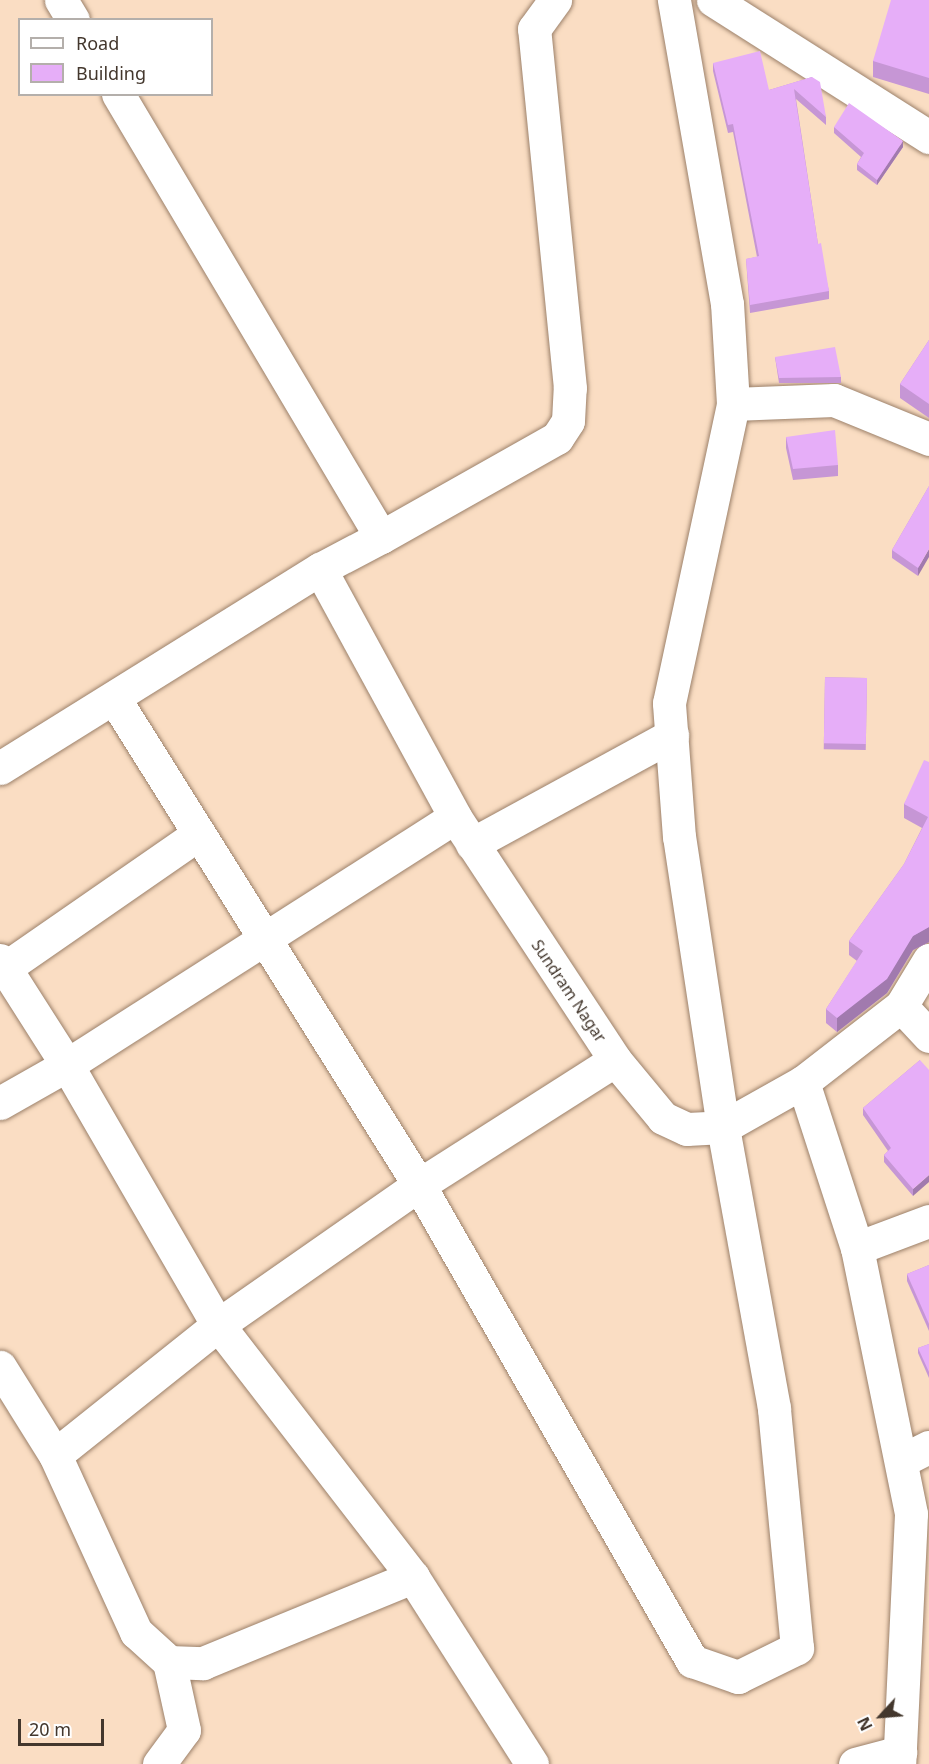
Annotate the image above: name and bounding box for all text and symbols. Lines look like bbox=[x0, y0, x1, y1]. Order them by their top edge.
legend bbox=[18, 18, 213, 96]
text: Road bbox=[76, 31, 119, 55]
text: Building bbox=[76, 61, 146, 85]
street label: Sundram Nagar bbox=[528, 936, 610, 1046]
north arrow bbox=[851, 1686, 911, 1746]
scale bar bbox=[21, 1707, 106, 1745]
text: N bbox=[852, 1713, 878, 1735]
text: 20 m bbox=[29, 1717, 71, 1741]

